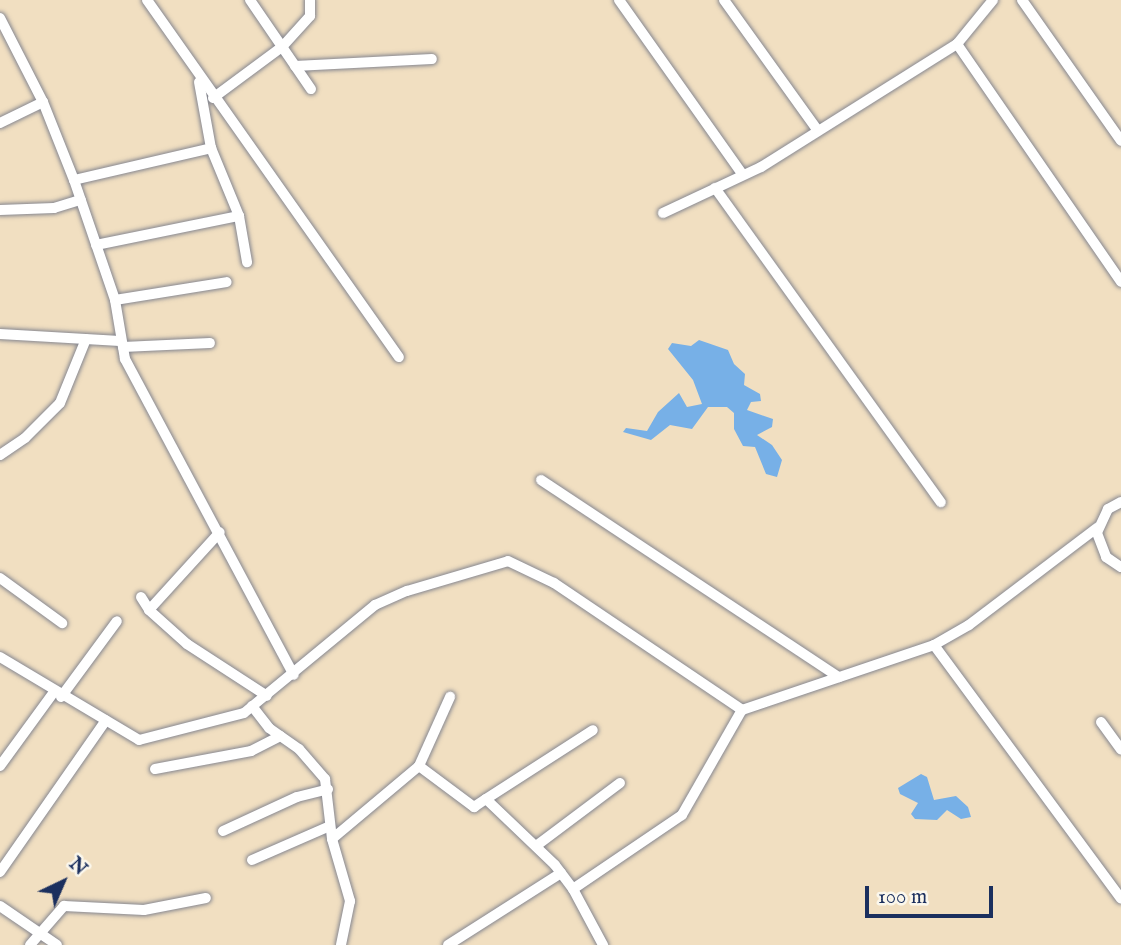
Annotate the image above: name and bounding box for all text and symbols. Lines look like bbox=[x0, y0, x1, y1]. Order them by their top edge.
north arrow bbox=[28, 847, 98, 917]
text: N bbox=[63, 853, 92, 881]
scale bar bbox=[869, 872, 997, 916]
text: 100 m bbox=[878, 884, 927, 911]

